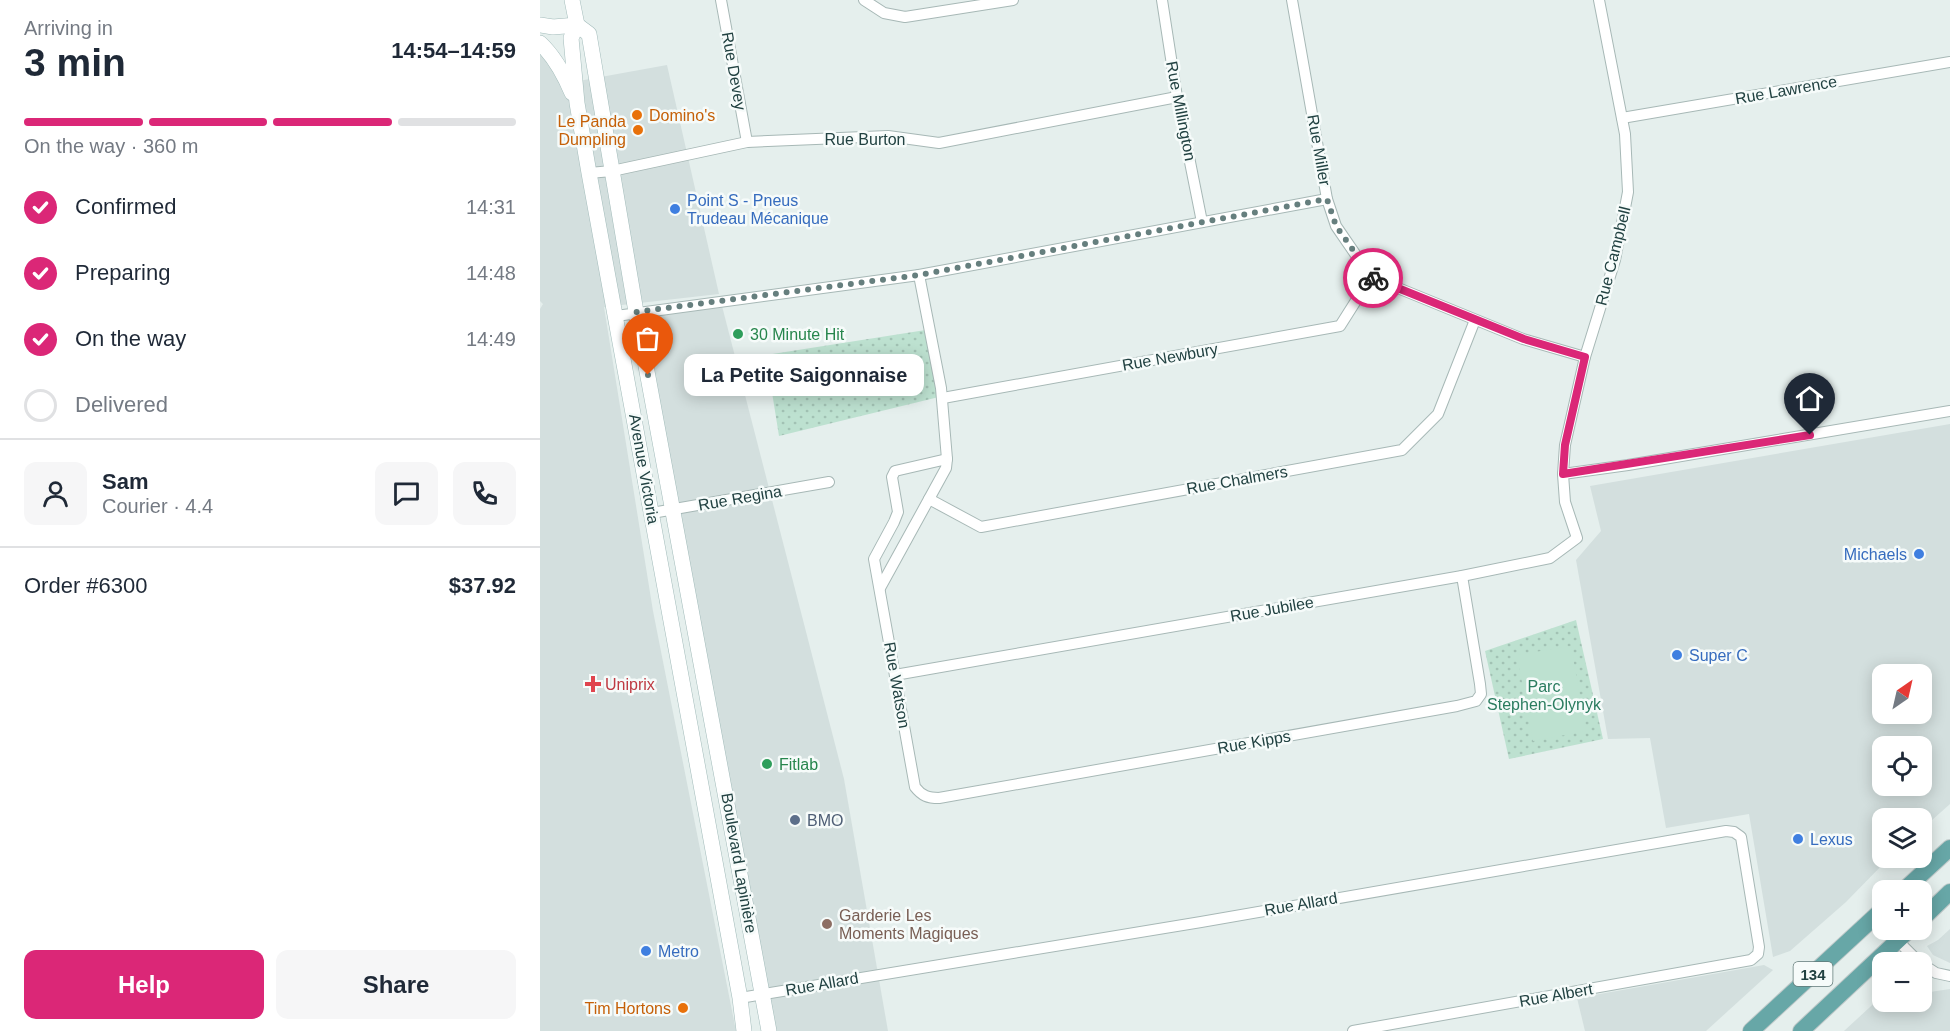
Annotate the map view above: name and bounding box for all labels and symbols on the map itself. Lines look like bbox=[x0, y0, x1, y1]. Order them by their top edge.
street label: Rue Devey bbox=[719, 31, 749, 111]
street label: Rue Millington bbox=[1163, 60, 1199, 162]
street label: Rue Lawrence bbox=[1734, 73, 1838, 107]
place label: Domino's bbox=[649, 107, 715, 124]
marker: Domino's bbox=[630, 108, 644, 122]
place label: Le Panda Dumpling bbox=[557, 113, 626, 148]
street label: Rue Miller bbox=[1304, 113, 1334, 188]
marker: Le Panda Dumpling bbox=[631, 123, 645, 137]
street label: Rue Burton bbox=[825, 131, 905, 148]
place label: Point S - Pneus Trudeau Mécanique bbox=[687, 192, 829, 227]
marker: Point S - Pneus Trudeau Mécanique bbox=[668, 202, 682, 216]
street label: Rue Campbell bbox=[1592, 205, 1634, 307]
courier bbox=[1343, 248, 1403, 308]
pin bbox=[622, 313, 673, 375]
place label: 30 Minute Hit bbox=[750, 326, 845, 343]
marker: 30 Minute Hit bbox=[731, 327, 745, 341]
street label: Rue Newbury bbox=[1121, 340, 1219, 374]
callout: La Petite Saigonnaise bbox=[684, 354, 924, 396]
pin bbox=[1784, 373, 1835, 435]
street label: Avenue Victoria bbox=[626, 413, 662, 525]
street label: Rue Chalmers bbox=[1185, 463, 1289, 497]
street label: Rue Regina bbox=[697, 482, 783, 514]
place label: Michaels bbox=[1844, 546, 1907, 563]
marker: Michaels bbox=[1912, 547, 1926, 561]
street label: Rue Jubilee bbox=[1229, 593, 1315, 625]
street label: Rue Watson bbox=[881, 640, 913, 730]
place label: Super C bbox=[1689, 647, 1748, 664]
marker: Super C bbox=[1670, 648, 1684, 662]
north arrow bbox=[1872, 664, 1932, 724]
place label: Uniprix bbox=[605, 676, 655, 693]
marker: Uniprix bbox=[586, 677, 600, 691]
park label: Parc Stephen-Olynyk bbox=[1487, 678, 1602, 713]
street label: Rue Kipps bbox=[1216, 727, 1292, 757]
place label: Fitlab bbox=[779, 756, 818, 773]
marker: Fitlab bbox=[760, 757, 774, 771]
street label: Boulevard Lapinière bbox=[718, 791, 760, 935]
place label: BMO bbox=[807, 812, 843, 829]
marker: BMO bbox=[788, 813, 802, 827]
place label: Lexus bbox=[1810, 831, 1853, 848]
marker: Lexus bbox=[1791, 832, 1805, 846]
street label: Rue Allard bbox=[1263, 889, 1339, 919]
place label: Garderie Les Moments Magiques bbox=[839, 907, 979, 942]
marker: Garderie Les Moments Magiques bbox=[820, 917, 834, 931]
place label: Metro bbox=[658, 943, 699, 960]
marker: Metro bbox=[639, 944, 653, 958]
road number: 134 bbox=[1794, 962, 1832, 986]
street label: Rue Allard bbox=[784, 969, 860, 999]
street label: Rue Albert bbox=[1518, 980, 1595, 1010]
place label: Tim Hortons bbox=[584, 1000, 671, 1017]
marker: Tim Hortons bbox=[676, 1001, 690, 1015]

